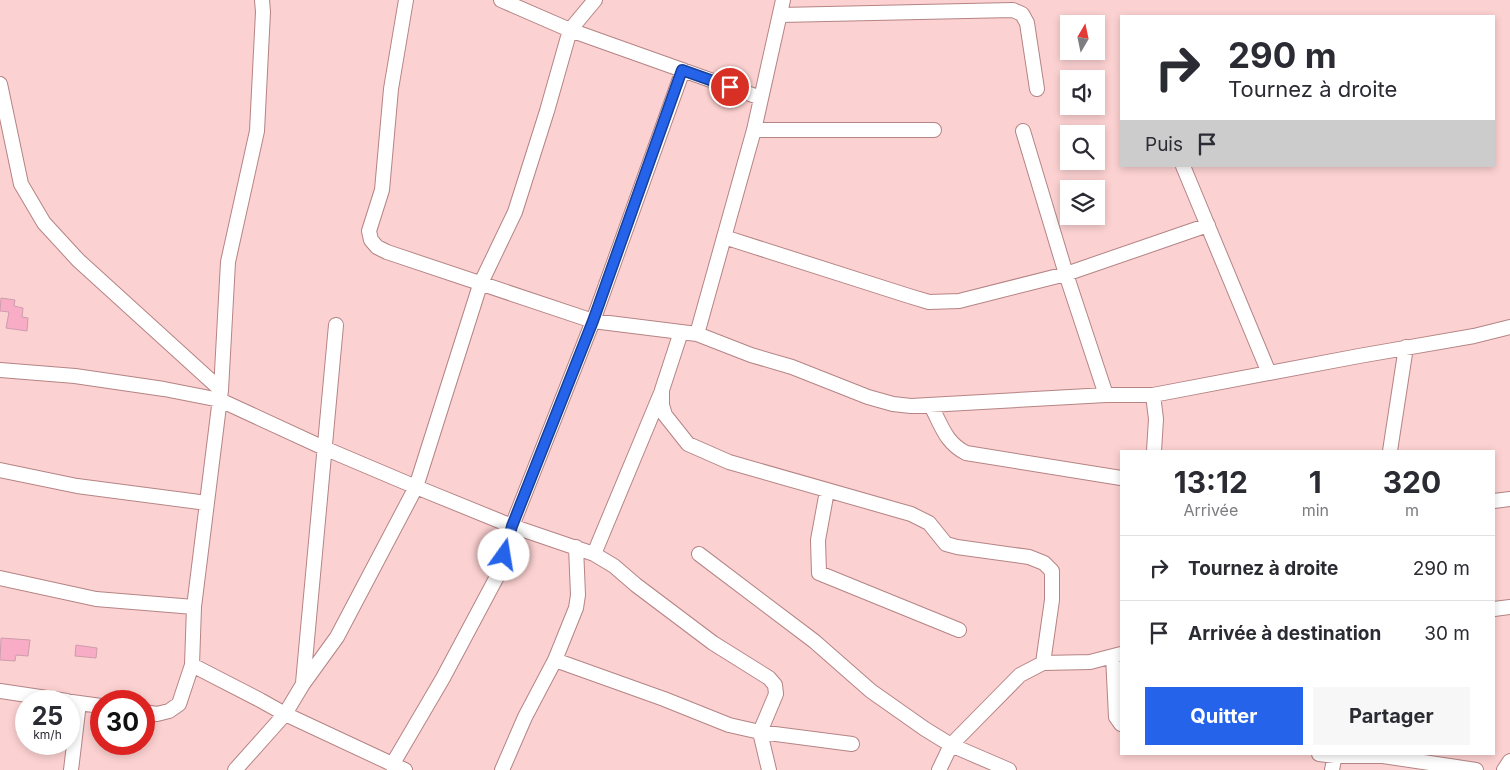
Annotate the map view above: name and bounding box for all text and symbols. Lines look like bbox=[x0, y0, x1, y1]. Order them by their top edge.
north arrow bbox=[1060, 15, 1105, 60]
map controls bbox=[1060, 15, 1105, 225]
text: 290 m bbox=[1228, 34, 1337, 76]
icon: right bbox=[1145, 35, 1210, 100]
pin bbox=[709, 66, 751, 108]
button: sound bbox=[1060, 70, 1105, 115]
icon: arrive bbox=[716, 73, 744, 101]
text: Tournez à droite bbox=[1228, 76, 1397, 102]
button: search bbox=[1060, 125, 1105, 170]
icon: arrive bbox=[1193, 130, 1221, 158]
text: Puis bbox=[1145, 133, 1183, 156]
button: layers bbox=[1060, 180, 1105, 225]
text: 13:12 bbox=[1174, 464, 1248, 500]
text: 1 bbox=[1309, 464, 1322, 500]
text: 320 bbox=[1383, 464, 1441, 500]
text: Arrivée bbox=[1183, 500, 1238, 520]
text: min bbox=[1302, 500, 1329, 520]
text: m bbox=[1405, 500, 1419, 520]
position arrow bbox=[477, 528, 529, 580]
icon: right bbox=[1145, 554, 1173, 582]
text: Tournez à droite bbox=[1188, 557, 1338, 580]
text: 290 m bbox=[1413, 557, 1470, 580]
icon: arrive bbox=[1145, 619, 1173, 647]
text: Arrivée à destination bbox=[1188, 622, 1381, 645]
text: 30 m bbox=[1424, 622, 1470, 645]
button: Quitter bbox=[1145, 687, 1303, 745]
button: Partager bbox=[1313, 687, 1470, 745]
speed limit sign: 30 bbox=[90, 690, 155, 755]
text: 25 bbox=[32, 701, 63, 731]
text: km/h bbox=[33, 727, 62, 742]

